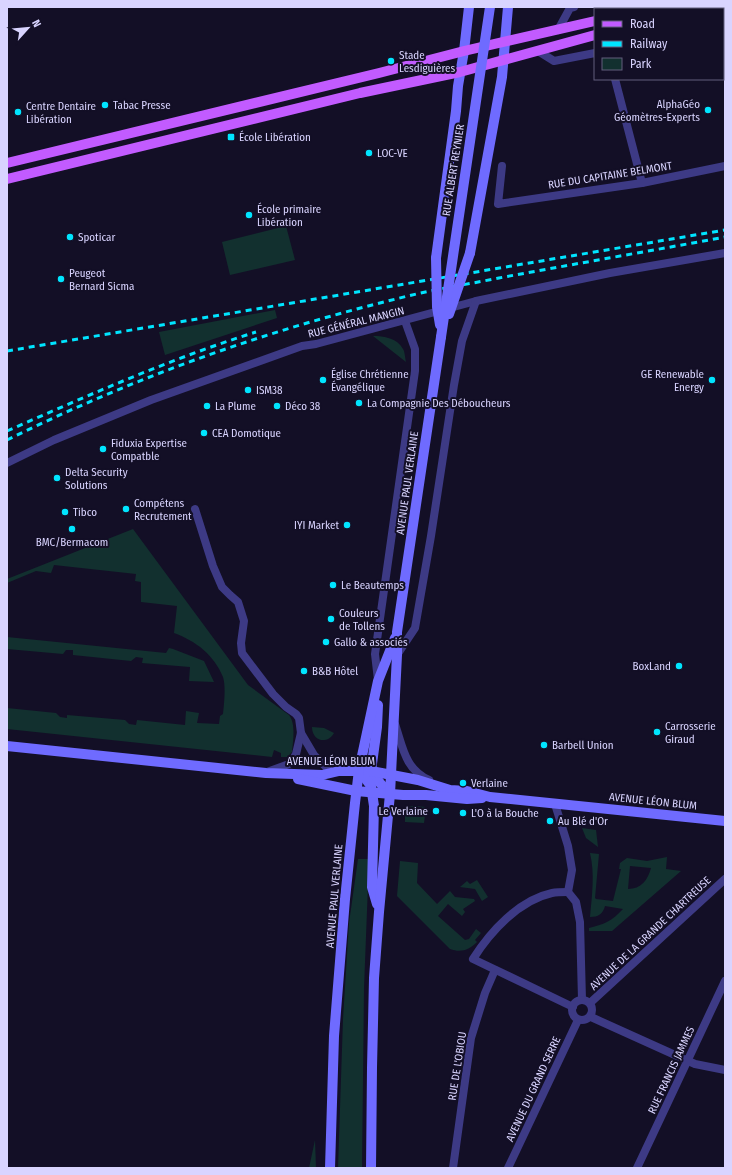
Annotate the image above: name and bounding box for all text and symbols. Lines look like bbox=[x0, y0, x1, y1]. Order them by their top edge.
north arrow bbox=[8, 8, 48, 48]
legend bbox=[594, 8, 724, 80]
text: Road bbox=[630, 17, 655, 31]
text: N bbox=[29, 18, 44, 30]
text: Railway bbox=[630, 37, 668, 51]
place label: Stade Lesdiguières bbox=[399, 49, 455, 75]
marker: Stade Lesdiguières bbox=[386, 56, 396, 66]
text: Park bbox=[630, 57, 652, 71]
place label: AlphaGéo Géomètres-Experts bbox=[614, 98, 700, 124]
place label: Tabac Presse bbox=[113, 99, 171, 112]
place label: Centre Dentaire Libération bbox=[26, 100, 96, 126]
marker: Tabac Presse bbox=[100, 100, 110, 110]
marker: AlphaGéo Géomètres-Experts bbox=[703, 105, 713, 115]
marker: Centre Dentaire Libération bbox=[13, 107, 23, 117]
street label: RUE ALBERT REYNIER bbox=[440, 123, 467, 217]
place label: École Libération bbox=[239, 130, 311, 144]
marker: École Libération bbox=[226, 132, 236, 142]
place label: LOC-VE bbox=[377, 147, 408, 160]
marker: LOC-VE bbox=[364, 148, 374, 158]
street label: RUE DU CAPITAINE BELMONT bbox=[547, 159, 674, 192]
place label: École primaire Libération bbox=[257, 202, 321, 229]
marker: École primaire Libération bbox=[244, 210, 254, 220]
place label: Spoticar bbox=[78, 231, 115, 244]
marker: Spoticar bbox=[65, 232, 75, 242]
place label: Peugeot Bernard Sicma bbox=[69, 267, 134, 293]
marker: Peugeot Bernard Sicma bbox=[56, 274, 66, 284]
street label: RUE GÉNÉRAL MANGIN bbox=[306, 303, 406, 341]
place label: Église Chrétienne Évangélique bbox=[331, 367, 409, 394]
place label: GE Renewable Energy bbox=[641, 368, 704, 394]
marker: Église Chrétienne Évangélique bbox=[318, 375, 328, 385]
marker: GE Renewable Energy bbox=[707, 375, 717, 385]
place label: ISM38 bbox=[256, 384, 283, 397]
marker: ISM38 bbox=[243, 385, 253, 395]
place label: La Compagnie Des Déboucheurs bbox=[367, 397, 511, 410]
marker: La Compagnie Des Déboucheurs bbox=[354, 398, 364, 408]
place label: La Plume bbox=[215, 400, 256, 413]
place label: Déco 38 bbox=[285, 400, 321, 413]
marker: La Plume bbox=[202, 401, 212, 411]
marker: Déco 38 bbox=[272, 401, 282, 411]
place label: CEA Domotique bbox=[212, 427, 281, 440]
marker: CEA Domotique bbox=[199, 428, 209, 438]
street label: AVENUE PAUL VERLAINE bbox=[394, 431, 421, 536]
place label: Fiduxia Expertise Compatble bbox=[111, 437, 187, 463]
marker: Fiduxia Expertise Compatble bbox=[98, 444, 108, 454]
place label: Delta Security Solutions bbox=[65, 466, 128, 492]
marker: Delta Security Solutions bbox=[52, 473, 62, 483]
place label: Compétens Recrutement bbox=[134, 497, 192, 523]
marker: Compétens Recrutement bbox=[121, 504, 131, 514]
place label: Tibco bbox=[73, 506, 97, 519]
marker: Tibco bbox=[60, 507, 70, 517]
place label: IYI Market bbox=[294, 519, 339, 532]
marker: IYI Market bbox=[342, 520, 352, 530]
marker: BMC/Bermacom bbox=[67, 524, 77, 534]
place label: BMC/Bermacom bbox=[36, 536, 108, 549]
place label: Le Beautemps bbox=[341, 579, 404, 592]
marker: Le Beautemps bbox=[328, 580, 338, 590]
place label: Couleurs de Tollens bbox=[339, 607, 385, 633]
marker: Couleurs de Tollens bbox=[326, 614, 336, 624]
place label: Gallo & associés bbox=[334, 636, 408, 649]
marker: Gallo & associés bbox=[321, 637, 331, 647]
place label: BoxLand bbox=[633, 660, 671, 673]
marker: BoxLand bbox=[674, 661, 684, 671]
place label: B&B Hôtel bbox=[312, 665, 358, 678]
marker: B&B Hôtel bbox=[299, 666, 309, 676]
place label: Carrosserie Giraud bbox=[665, 720, 716, 746]
marker: Carrosserie Giraud bbox=[652, 727, 662, 737]
place label: Barbell Union bbox=[552, 739, 614, 752]
marker: Barbell Union bbox=[539, 740, 549, 750]
street label: AVENUE LÉON BLUM bbox=[287, 754, 375, 768]
place label: Verlaine bbox=[471, 777, 508, 790]
marker: Verlaine bbox=[458, 778, 468, 788]
street label: AVENUE LÉON BLUM bbox=[608, 789, 698, 813]
place label: Le Verlaine bbox=[379, 805, 428, 818]
marker: Le Verlaine bbox=[431, 806, 441, 816]
place label: L'O à la Bouche bbox=[471, 807, 539, 820]
marker: L'O à la Bouche bbox=[458, 808, 468, 818]
place label: Au Blé d'Or bbox=[558, 815, 608, 828]
marker: Au Blé d'Or bbox=[545, 816, 555, 826]
street label: AVENUE PAUL VERLAINE bbox=[323, 844, 346, 948]
street label: AVENUE DE LA GRANDE CHARTREUSE bbox=[587, 874, 714, 993]
street label: RUE FRANCIS JAMMES bbox=[646, 1024, 698, 1116]
street label: RUE DE L'OBIOU bbox=[446, 1031, 469, 1101]
street label: AVENUE DU GRAND SERRE bbox=[503, 1035, 563, 1144]

